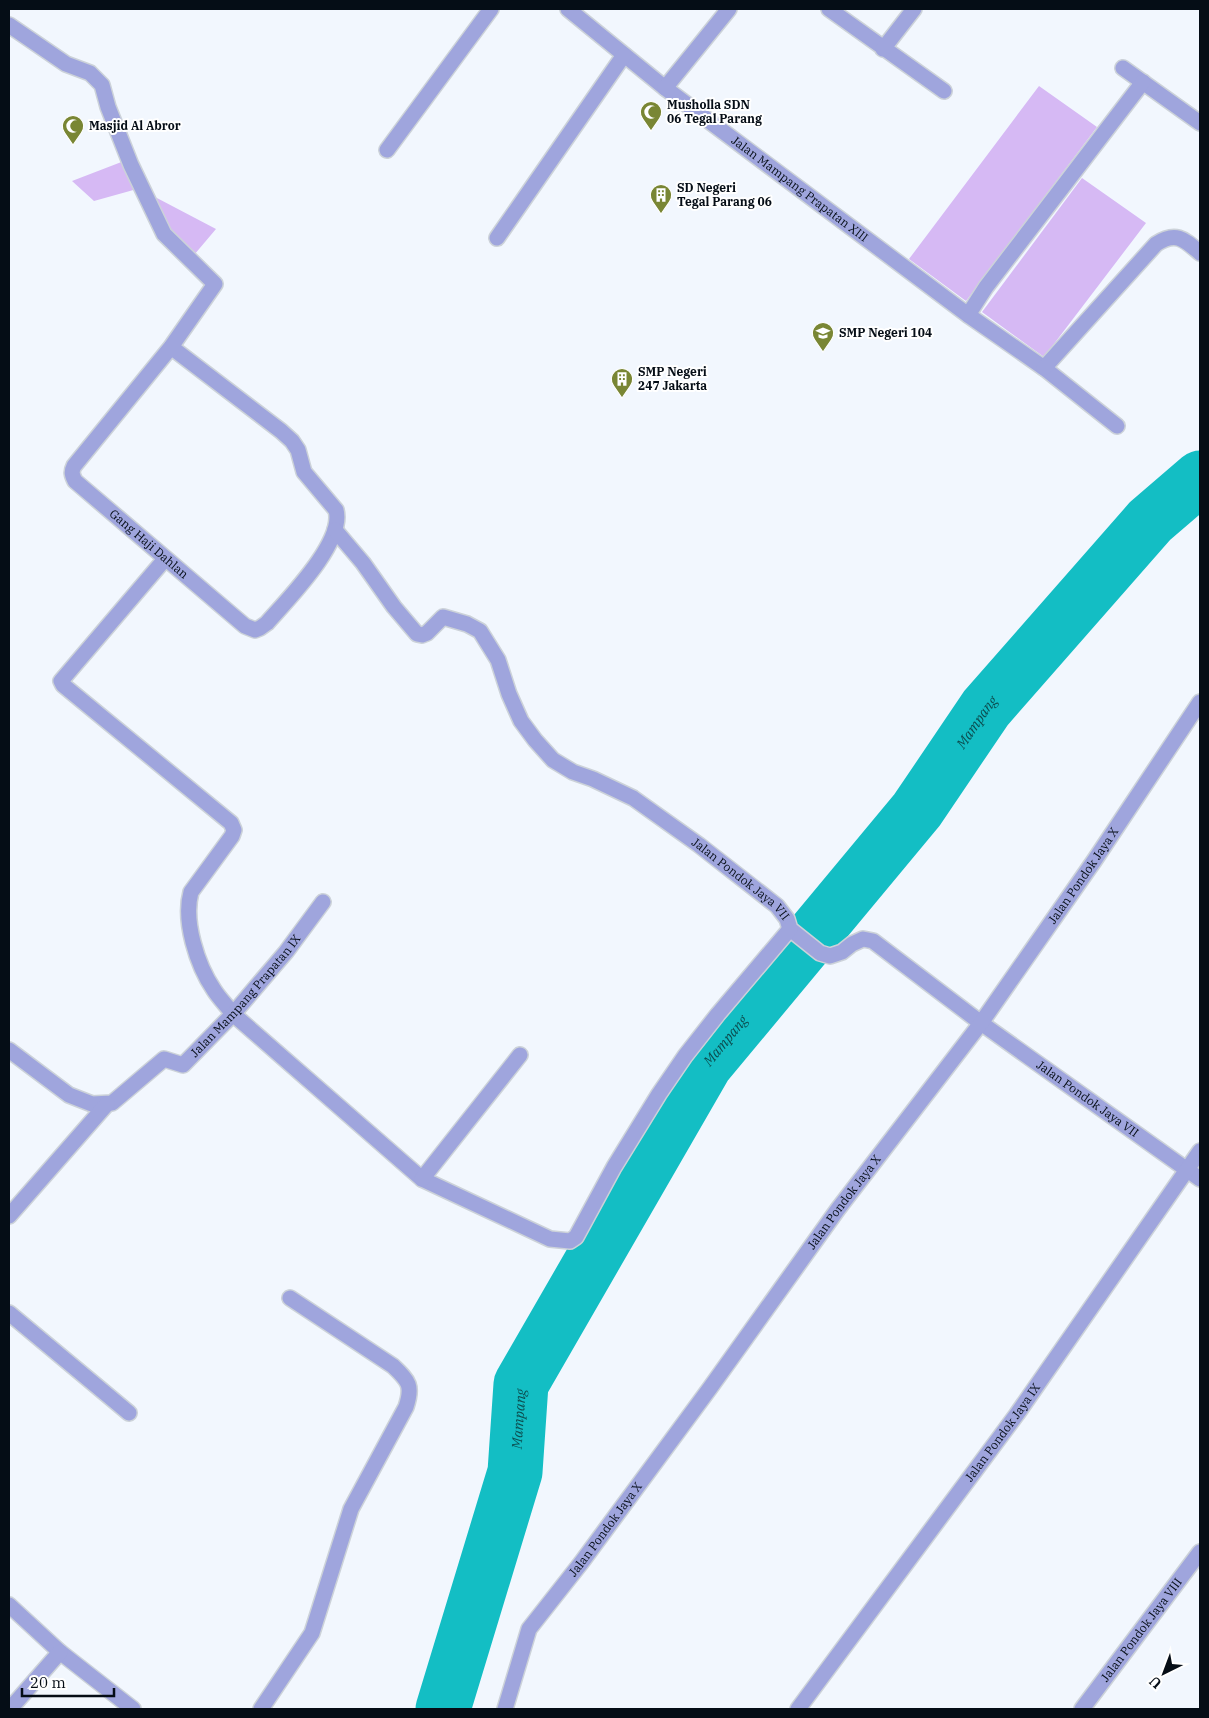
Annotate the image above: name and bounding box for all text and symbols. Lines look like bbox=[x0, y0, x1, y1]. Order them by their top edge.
place label: Musholla SDN 06 Tegal Parang bbox=[667, 97, 762, 126]
mosque icon: Musholla SDN 06 Tegal Parang bbox=[639, 100, 663, 131]
mosque icon: Masjid Al Abror bbox=[61, 114, 85, 145]
place label: Masjid Al Abror bbox=[89, 118, 181, 133]
street label: Jalan Mampang Prapatan XIII bbox=[729, 132, 871, 245]
place label: SD Negeri Tegal Parang 06 bbox=[677, 180, 772, 209]
building icon: SD Negeri Tegal Parang 06 bbox=[649, 183, 673, 214]
school or university icon: SMP Negeri 104 bbox=[811, 321, 835, 352]
place label: SMP Negeri 104 bbox=[839, 325, 932, 340]
place label: SMP Negeri 247 Jakarta bbox=[638, 364, 707, 393]
building icon: SMP Negeri 247 Jakarta bbox=[610, 367, 634, 398]
street label: Gang Haji Dahlan bbox=[107, 506, 192, 582]
water label: Mampang bbox=[952, 692, 1002, 753]
street label: Jalan Pondok Jaya X bbox=[1045, 824, 1121, 927]
street label: Jalan Pondok Jaya VII bbox=[689, 834, 793, 923]
street label: Jalan Mampang Prapatan IX bbox=[187, 931, 303, 1060]
water label: Mampang bbox=[699, 1011, 752, 1070]
street label: Jalan Pondok Jaya VII bbox=[1034, 1057, 1142, 1140]
street label: Jalan Pondok Jaya X bbox=[804, 1152, 884, 1252]
street label: Jalan Pondok Jaya IX bbox=[961, 1380, 1043, 1484]
water label: Mampang bbox=[508, 1388, 530, 1451]
street label: Jalan Pondok Jaya X bbox=[565, 1479, 645, 1579]
street label: Jalan Pondok Jaya VIII bbox=[1097, 1575, 1185, 1685]
north arrow bbox=[1139, 1648, 1189, 1698]
scale bar bbox=[22, 1666, 115, 1698]
text: U bbox=[1145, 1672, 1165, 1693]
text: 20 m bbox=[30, 1673, 66, 1692]

